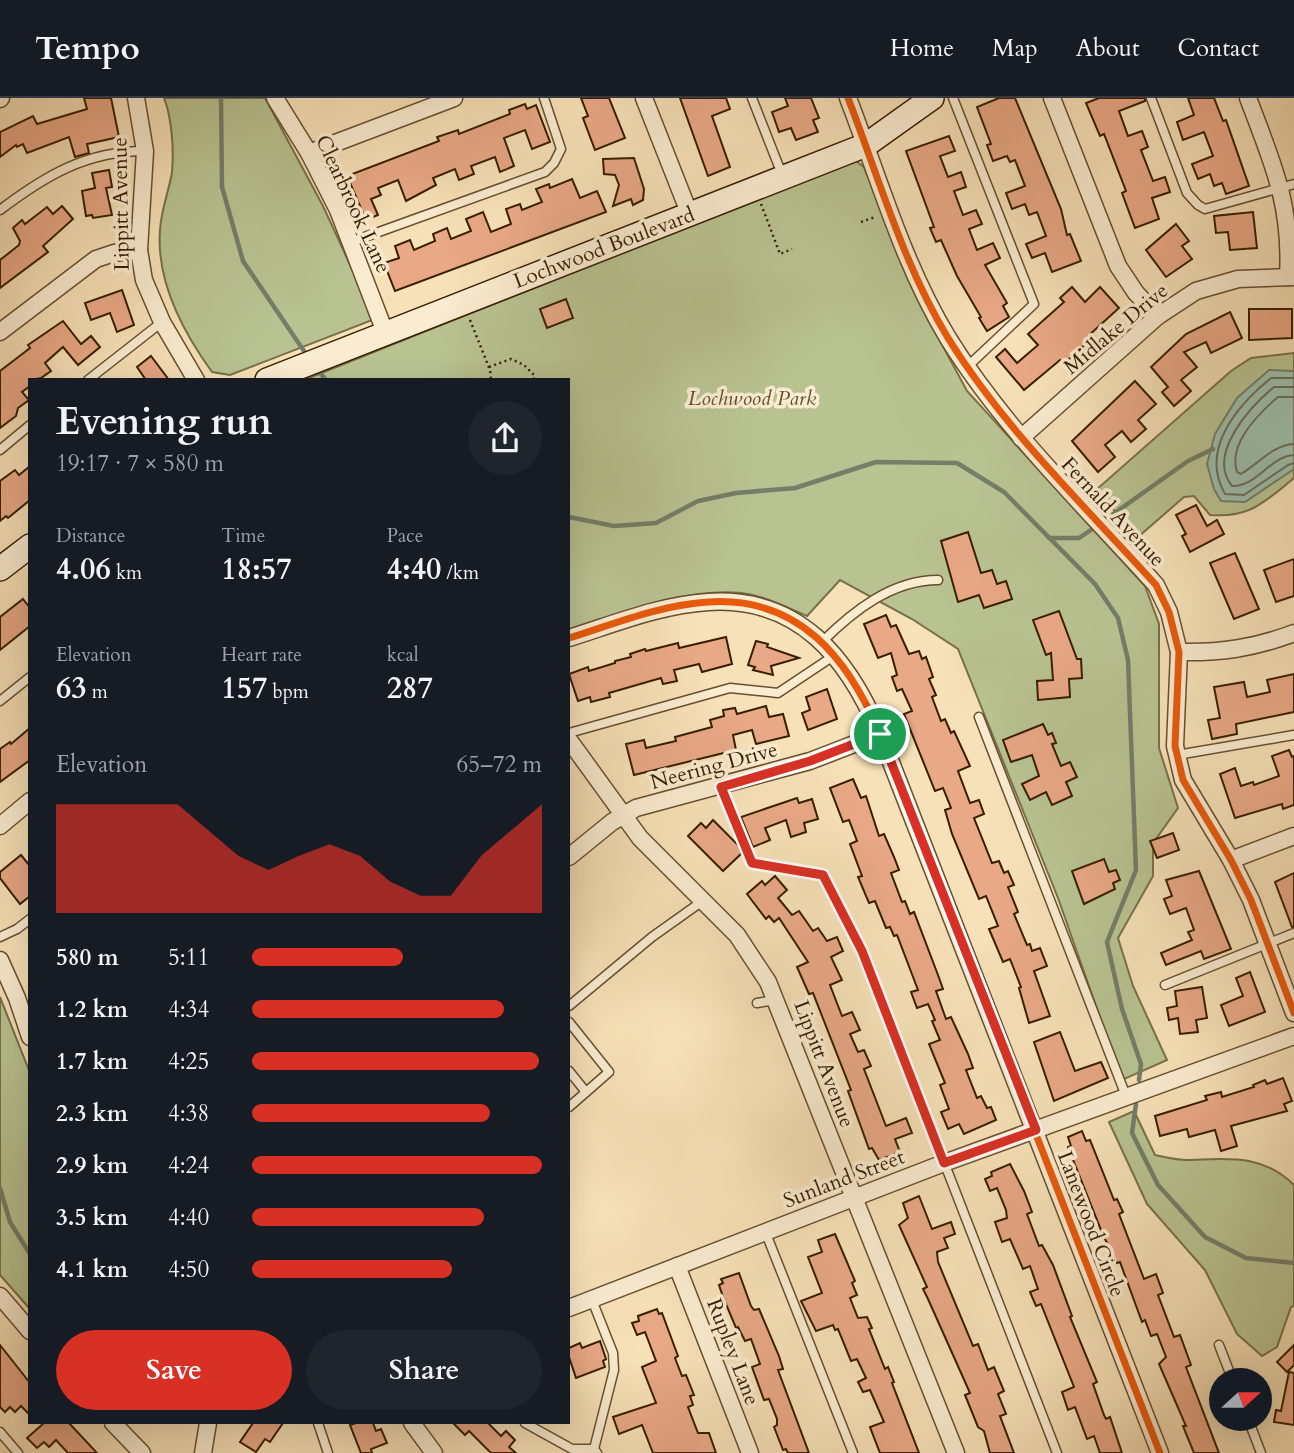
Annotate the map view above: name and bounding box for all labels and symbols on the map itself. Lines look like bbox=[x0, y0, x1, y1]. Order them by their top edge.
street label: Clearbrook Lane bbox=[308, 130, 398, 278]
street label: Lippitt Avenue bbox=[105, 137, 137, 271]
street label: Lochwood Boulevard bbox=[509, 200, 699, 296]
street label: Midlake Drive bbox=[1057, 277, 1175, 381]
park label: Lochwood Park bbox=[688, 384, 817, 413]
street label: Fernald Avenue bbox=[1055, 451, 1171, 573]
pin bbox=[850, 704, 910, 764]
street label: Neering Drive bbox=[647, 735, 781, 797]
street label: Lippitt Avenue bbox=[786, 996, 862, 1132]
street label: Sunland Street bbox=[779, 1142, 909, 1215]
street label: Lanewood Circle bbox=[1050, 1147, 1132, 1301]
street label: Rupley Lane bbox=[699, 1294, 767, 1410]
north arrow bbox=[1209, 1368, 1272, 1432]

